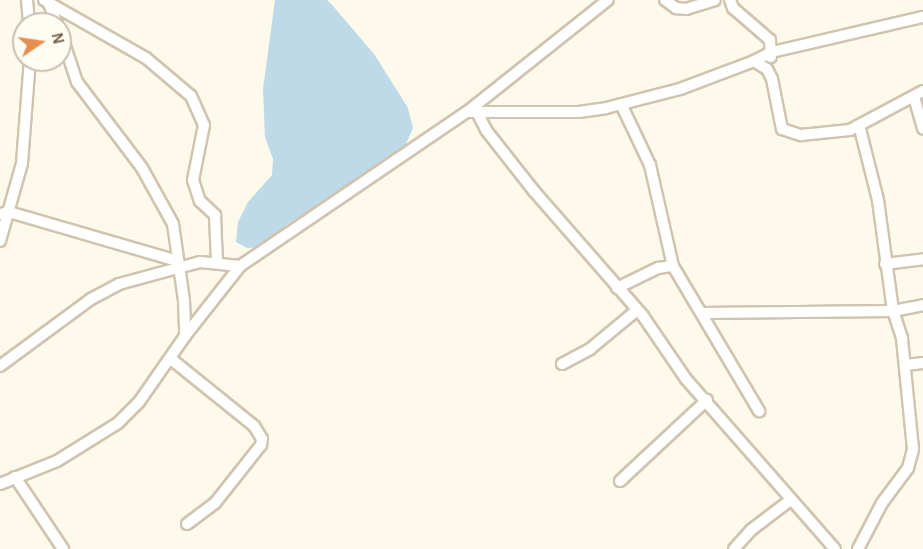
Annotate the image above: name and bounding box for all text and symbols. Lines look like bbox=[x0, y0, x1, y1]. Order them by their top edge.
north arrow bbox=[12, 12, 72, 72]
text: N bbox=[49, 31, 67, 46]

